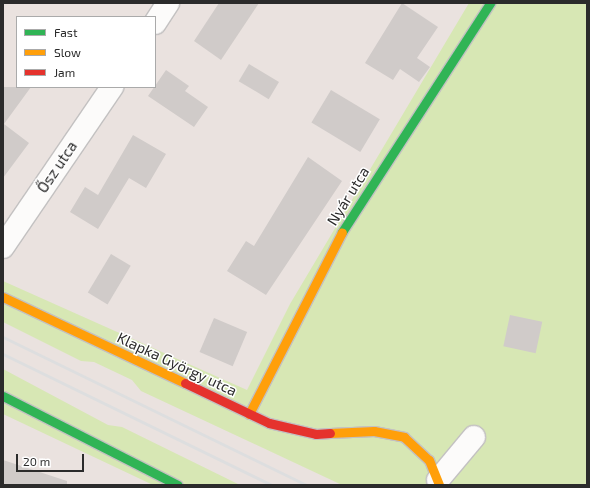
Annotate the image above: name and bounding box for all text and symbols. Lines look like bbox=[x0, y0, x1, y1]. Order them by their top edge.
legend bbox=[16, 16, 156, 88]
text: Fast bbox=[54, 25, 77, 39]
text: Slow bbox=[54, 45, 81, 59]
text: Jam bbox=[54, 65, 75, 79]
street label: Ősz utca bbox=[33, 138, 81, 196]
street label: Nyár utca bbox=[323, 163, 373, 229]
street label: Klapka György utca bbox=[114, 328, 240, 400]
scale bar bbox=[18, 446, 86, 472]
text: 20 m bbox=[23, 454, 50, 468]

